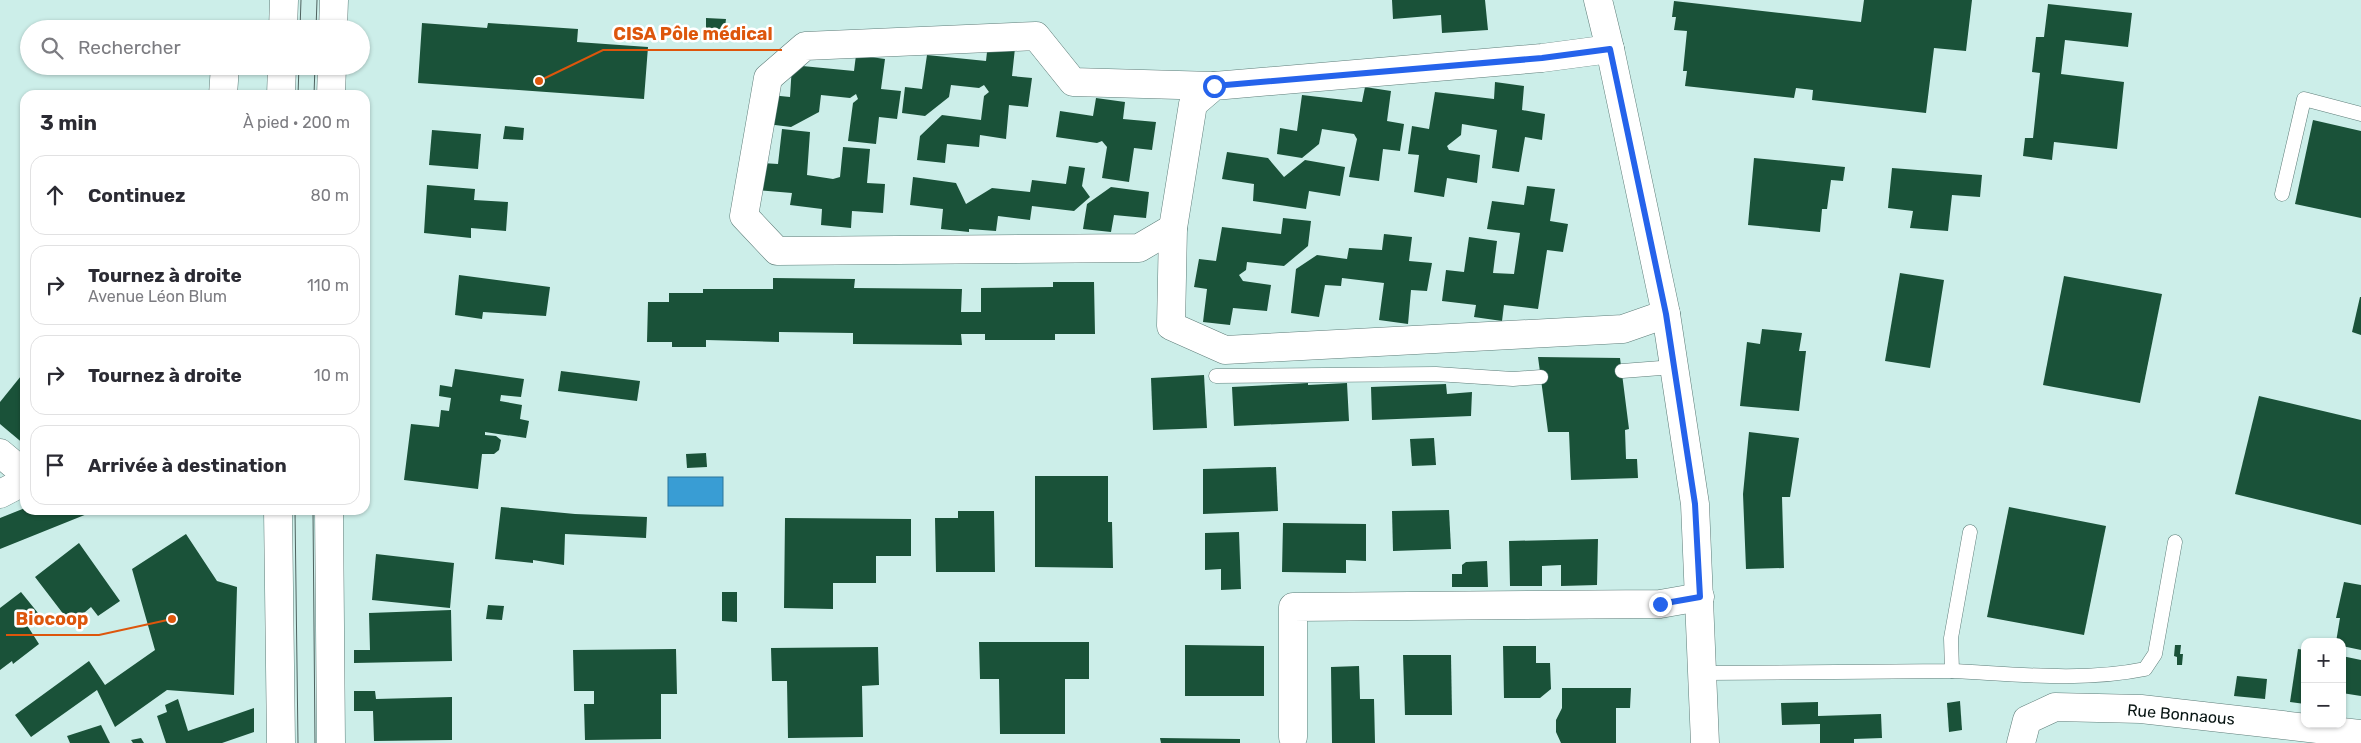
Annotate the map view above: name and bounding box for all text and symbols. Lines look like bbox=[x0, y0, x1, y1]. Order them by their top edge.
callout: CISA Pôle médical bbox=[603, 17, 782, 50]
search box bbox=[20, 20, 370, 75]
text: CISA Pôle médical bbox=[613, 23, 773, 45]
icon: search bbox=[38, 34, 66, 62]
text: Rechercher bbox=[78, 36, 181, 59]
route start bbox=[1203, 75, 1226, 98]
text: 3 min bbox=[40, 110, 97, 135]
text: À pied · 200 m bbox=[243, 113, 350, 132]
icon: ahead bbox=[41, 181, 69, 209]
text: Continuez bbox=[88, 184, 186, 207]
text: 80 m bbox=[311, 186, 349, 205]
text: Tournez à droite bbox=[88, 264, 242, 287]
icon: right bbox=[41, 271, 69, 299]
text: 110 m bbox=[307, 276, 349, 295]
text: Avenue Léon Blum bbox=[88, 287, 227, 306]
icon: right bbox=[41, 361, 69, 389]
text: Tournez à droite bbox=[88, 364, 242, 387]
text: 10 m bbox=[314, 366, 349, 385]
icon: arrive bbox=[41, 451, 69, 479]
text: Arrivée à destination bbox=[88, 454, 287, 477]
route end bbox=[1649, 593, 1672, 616]
callout: Biocoop bbox=[6, 602, 99, 635]
text: Biocoop bbox=[16, 608, 88, 630]
map controls bbox=[2301, 638, 2346, 728]
button: + bbox=[2301, 638, 2346, 683]
button: − bbox=[2301, 683, 2346, 728]
street label: Rue Bonnaous bbox=[2126, 700, 2236, 729]

